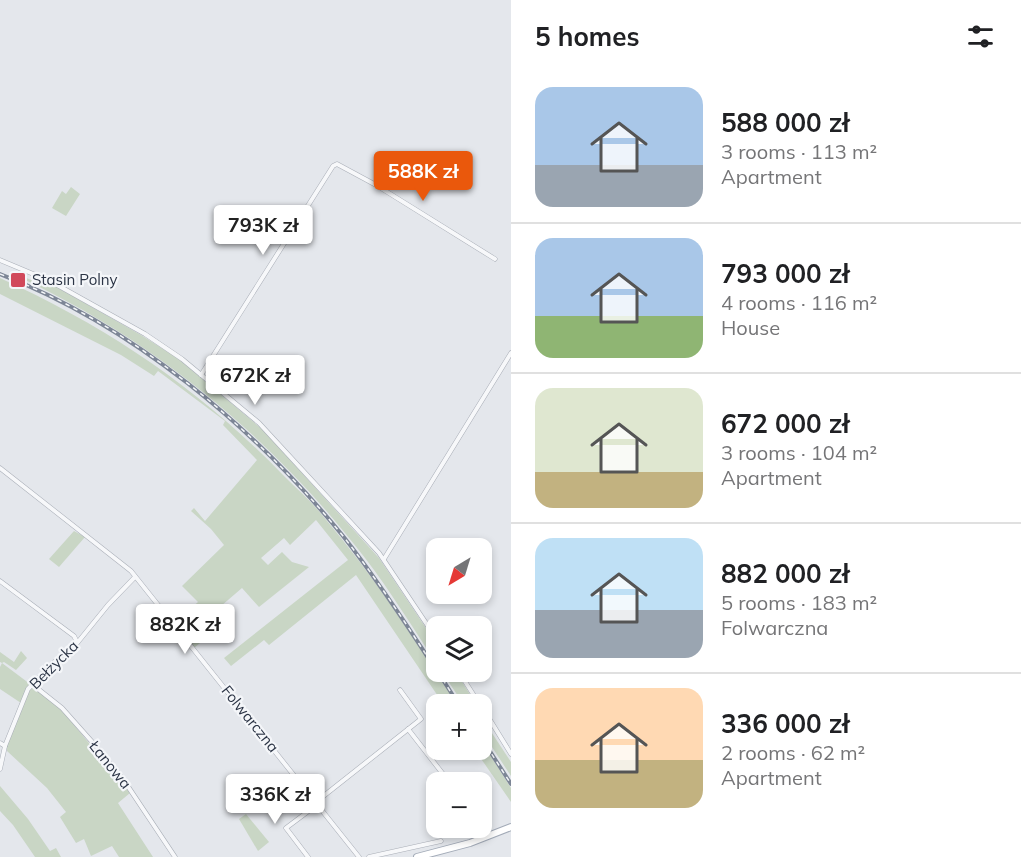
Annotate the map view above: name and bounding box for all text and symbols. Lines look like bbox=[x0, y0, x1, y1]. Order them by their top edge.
text: 5 homes bbox=[535, 20, 639, 53]
icon: filters bbox=[964, 20, 997, 53]
text: 588 000 zł bbox=[721, 106, 849, 139]
icon: home bbox=[583, 111, 655, 183]
text: 3 rooms · 113 m² bbox=[721, 139, 877, 164]
pin: 588K zł bbox=[368, 151, 478, 202]
text: 588K zł bbox=[388, 158, 458, 183]
text: Apartment bbox=[721, 164, 822, 189]
pin: 793K zł bbox=[208, 205, 318, 256]
text: 793K zł bbox=[228, 212, 298, 237]
text: 793 000 zł bbox=[721, 257, 849, 290]
icon: home bbox=[583, 262, 655, 334]
place label: Stasin Polny bbox=[32, 270, 118, 289]
marker: Stasin Polny bbox=[9, 271, 27, 289]
text: 4 rooms · 116 m² bbox=[721, 290, 877, 315]
text: House bbox=[721, 315, 780, 340]
pin: 672K zł bbox=[200, 355, 310, 406]
text: 672K zł bbox=[220, 362, 290, 387]
text: 672 000 zł bbox=[721, 407, 849, 440]
icon: home bbox=[583, 412, 655, 484]
text: 3 rooms · 104 m² bbox=[721, 440, 877, 465]
text: Apartment bbox=[721, 465, 822, 490]
north arrow bbox=[426, 538, 492, 604]
map controls bbox=[426, 538, 492, 838]
text: 882 000 zł bbox=[721, 557, 849, 590]
icon: home bbox=[583, 562, 655, 634]
text: 5 rooms · 183 m² bbox=[721, 590, 877, 615]
pin: 882K zł bbox=[130, 604, 240, 655]
text: 882K zł bbox=[150, 611, 220, 636]
text: Folwarczna bbox=[721, 615, 828, 640]
button: layers bbox=[426, 616, 492, 682]
street label: Bełżycka bbox=[25, 636, 82, 693]
street label: Folwarczna bbox=[218, 681, 283, 756]
button: + bbox=[426, 694, 492, 760]
text: 336 000 zł bbox=[721, 707, 849, 740]
icon: home bbox=[583, 712, 655, 784]
street label: Łanowa bbox=[85, 736, 135, 793]
text: 2 rooms · 62 m² bbox=[721, 740, 865, 765]
text: Apartment bbox=[721, 765, 822, 790]
button: − bbox=[426, 772, 492, 838]
pin: 336K zł bbox=[220, 774, 330, 825]
text: 336K zł bbox=[240, 781, 310, 806]

